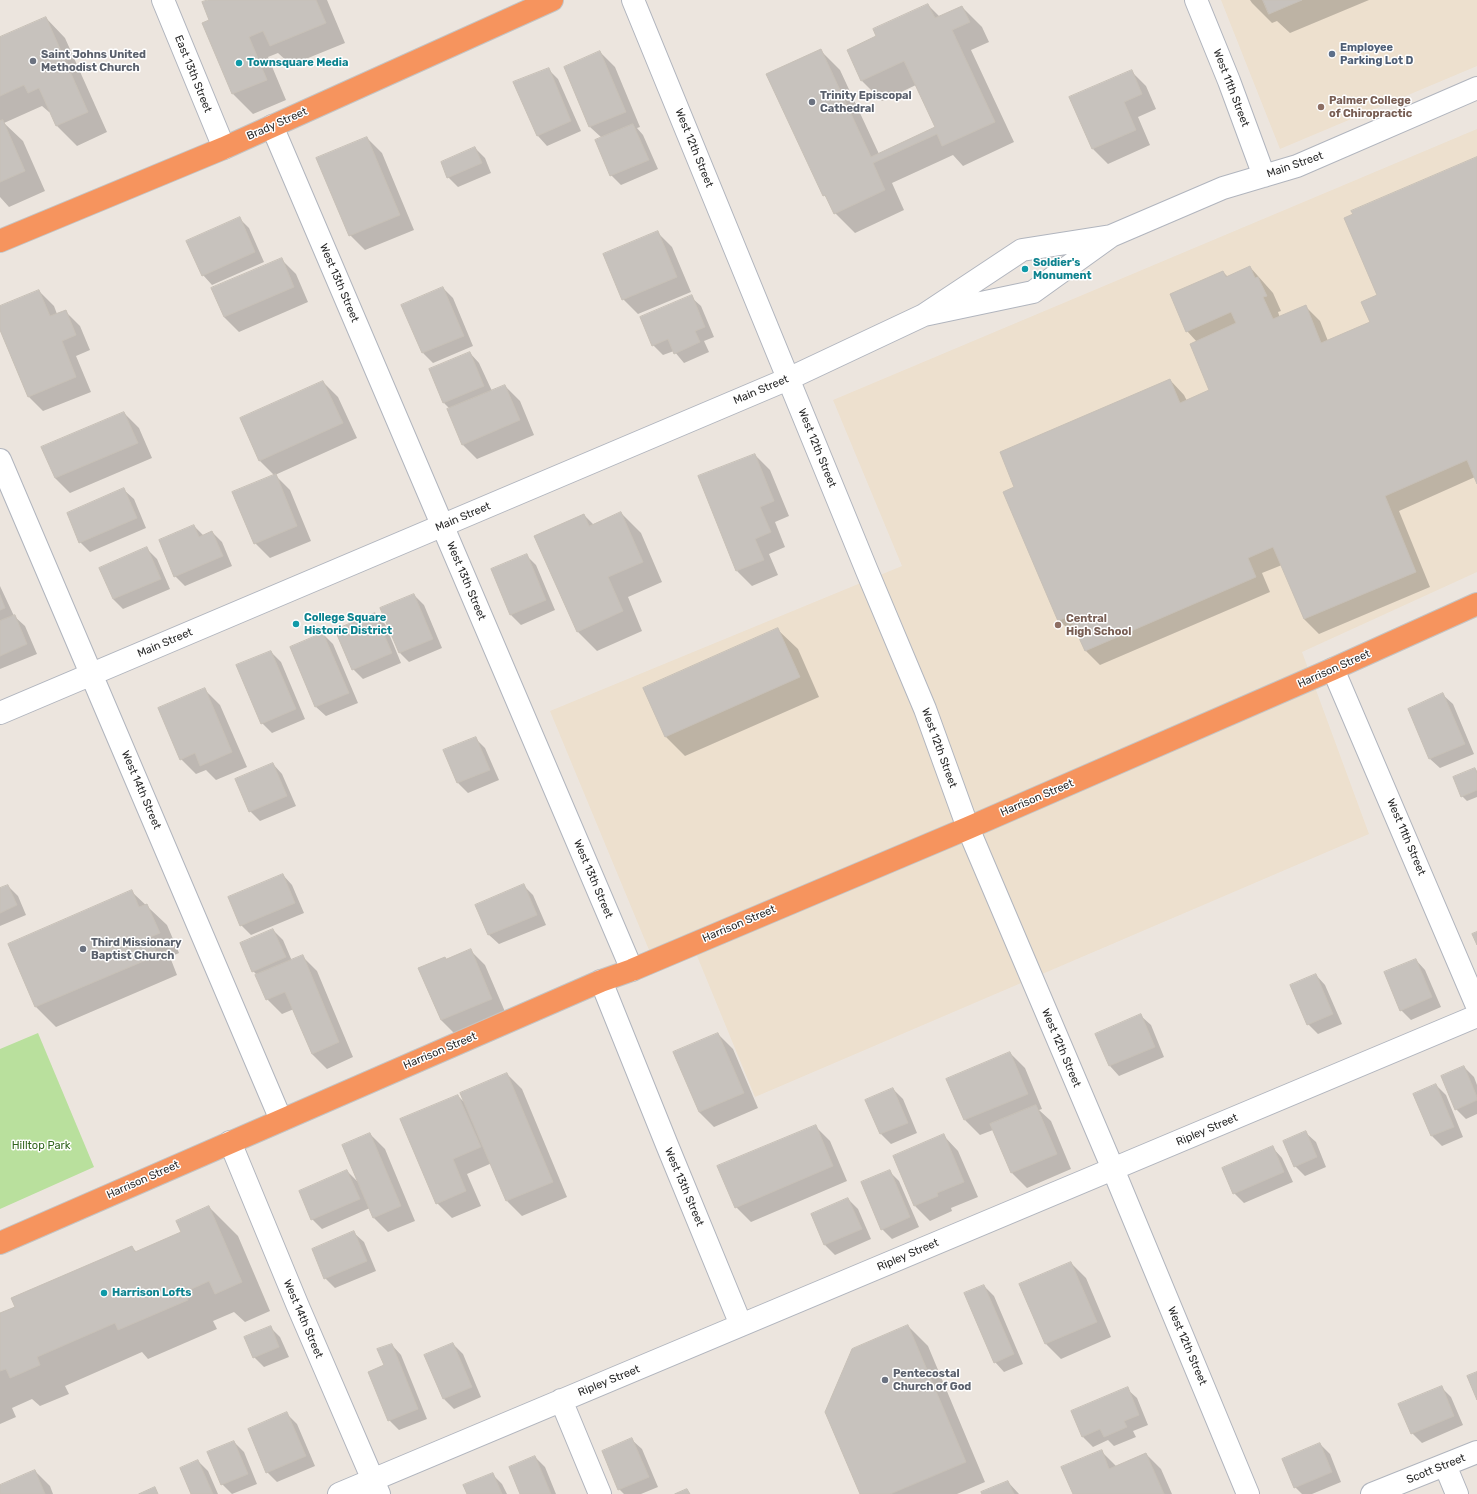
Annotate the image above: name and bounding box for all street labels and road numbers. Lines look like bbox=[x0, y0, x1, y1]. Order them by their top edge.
street label: East 13th Street bbox=[171, 33, 215, 115]
street label: West 11th Street bbox=[1210, 47, 1252, 129]
street label: Brady Street bbox=[245, 105, 309, 143]
street label: West 12th Street bbox=[672, 107, 716, 189]
street label: Main Street bbox=[1265, 149, 1325, 181]
street label: West 13th Street bbox=[316, 242, 362, 324]
street label: Main Street bbox=[731, 372, 791, 408]
street label: West 12th Street bbox=[795, 407, 839, 489]
street label: Main Street bbox=[433, 499, 493, 535]
street label: West 13th Street bbox=[443, 540, 489, 622]
street label: Main Street bbox=[135, 625, 195, 661]
street label: Harrison Street bbox=[1296, 647, 1372, 691]
street label: West 12th Street bbox=[918, 706, 960, 790]
street label: West 14th Street bbox=[118, 749, 164, 831]
street label: Harrison Street bbox=[999, 777, 1075, 819]
street label: West 11th Street bbox=[1384, 797, 1428, 877]
street label: West 13th Street bbox=[570, 838, 616, 920]
street label: Harrison Street bbox=[701, 903, 777, 945]
street label: West 12th Street bbox=[1039, 1007, 1083, 1089]
street label: Harrison Street bbox=[402, 1030, 478, 1072]
street label: Ripley Street bbox=[1174, 1111, 1240, 1149]
street label: West 13th Street bbox=[661, 1146, 707, 1228]
street label: Harrison Street bbox=[105, 1158, 181, 1202]
street label: Ripley Street bbox=[875, 1236, 941, 1274]
street label: West 14th Street bbox=[280, 1278, 326, 1360]
street label: West 12th Street bbox=[1165, 1305, 1209, 1387]
street label: Ripley Street bbox=[576, 1363, 642, 1399]
street label: Scott Street bbox=[1405, 1451, 1467, 1487]

